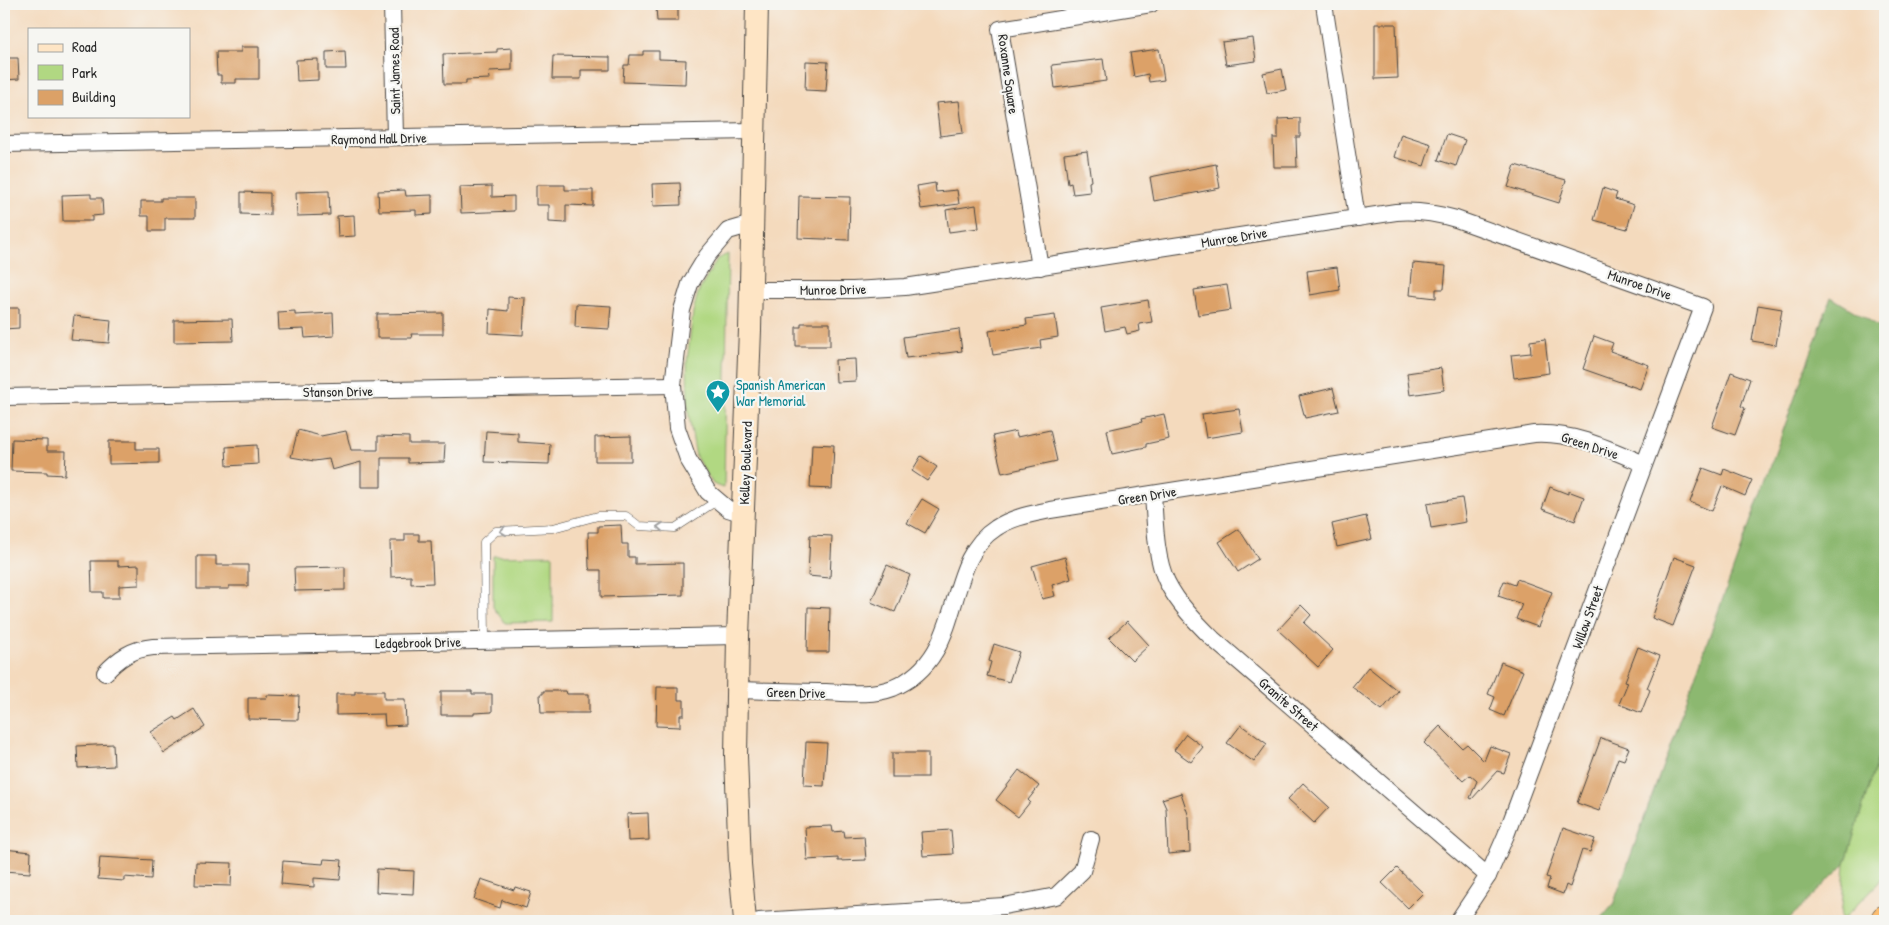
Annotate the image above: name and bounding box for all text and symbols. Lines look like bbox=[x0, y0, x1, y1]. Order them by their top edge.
street label: Saint James Road bbox=[384, 27, 404, 115]
legend bbox=[28, 28, 190, 118]
street label: Roxanne Square bbox=[993, 33, 1024, 116]
text: Road bbox=[72, 36, 97, 57]
text: Park bbox=[72, 62, 97, 83]
text: Building bbox=[72, 86, 116, 107]
street label: Raymond Hall Drive bbox=[331, 128, 427, 149]
street label: Munroe Drive bbox=[1200, 222, 1269, 252]
street label: Munroe Drive bbox=[1605, 264, 1675, 304]
street label: Munroe Drive bbox=[800, 279, 867, 299]
place label: Spanish American War Memorial bbox=[736, 375, 826, 410]
place icon: Spanish American War Memorial bbox=[705, 379, 731, 413]
street label: Stanson Drive bbox=[303, 381, 374, 401]
street label: Kelley Boulevard bbox=[734, 421, 757, 505]
street label: Green Drive bbox=[1559, 427, 1621, 463]
street label: Green Drive bbox=[1116, 481, 1178, 509]
one-way arrow bbox=[656, 522, 664, 533]
one-way arrow bbox=[498, 525, 506, 536]
street label: Willow Street bbox=[1567, 583, 1607, 651]
street label: Ledgebrook Drive bbox=[375, 632, 462, 653]
street label: Granite Street bbox=[1255, 673, 1323, 735]
street label: Green Drive bbox=[766, 682, 826, 702]

